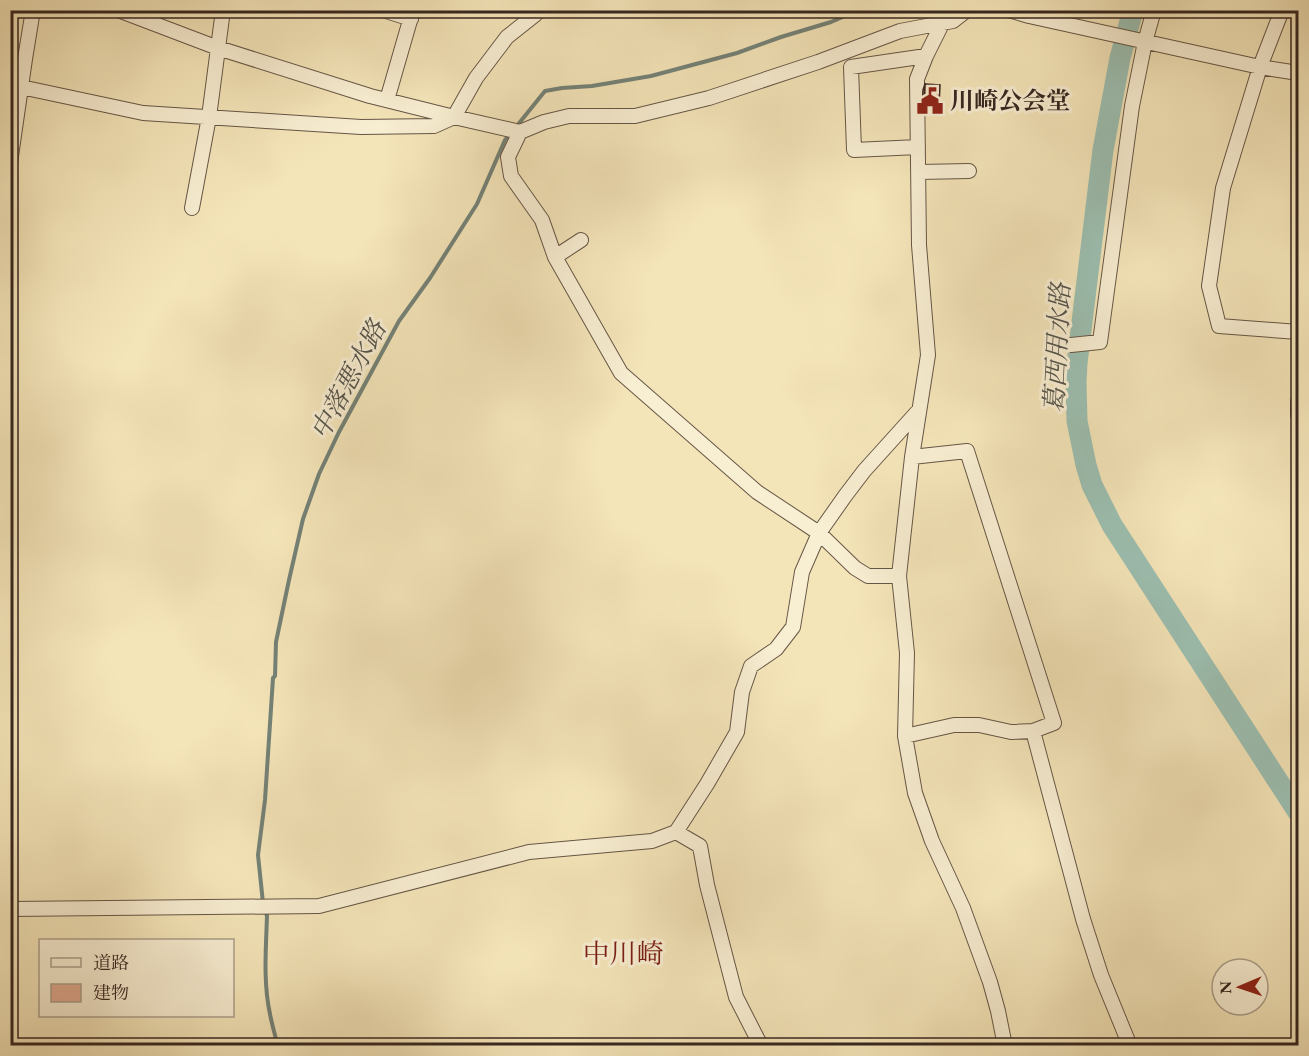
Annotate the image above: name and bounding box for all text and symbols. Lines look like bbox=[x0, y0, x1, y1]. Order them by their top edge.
place label: 川崎公会堂 bbox=[950, 85, 1070, 116]
public building icon: 川崎公会堂 bbox=[915, 86, 945, 116]
water label: 葛西用水路 bbox=[1037, 280, 1077, 414]
water label: 中落悪水路 bbox=[302, 313, 394, 445]
district label: 中川崎 bbox=[583, 936, 664, 971]
legend bbox=[39, 939, 234, 1017]
text: 道路 bbox=[93, 951, 129, 974]
north arrow bbox=[1210, 957, 1270, 1017]
text: 建物 bbox=[93, 981, 129, 1004]
text: N bbox=[1215, 981, 1236, 994]

